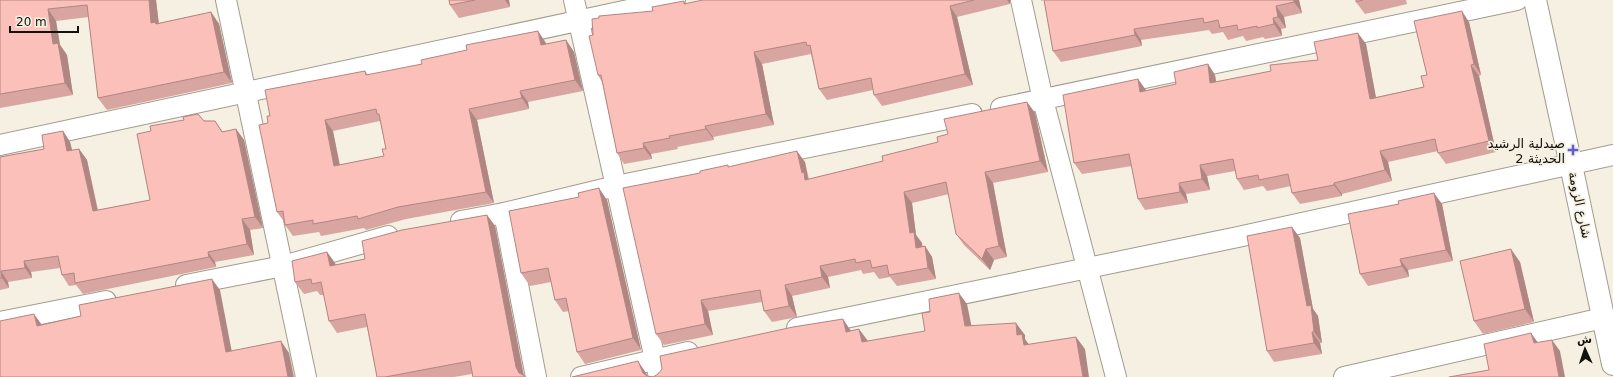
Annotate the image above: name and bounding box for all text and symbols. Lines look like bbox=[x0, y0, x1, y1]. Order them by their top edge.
scale bar bbox=[10, 8, 78, 34]
text: 20 m bbox=[16, 15, 47, 29]
place label: صيدلية الرشيد الحديثة 2 bbox=[1488, 136, 1565, 166]
marker: صيدلية الرشيد الحديثة 2 bbox=[1568, 145, 1578, 155]
street label: شارع الزومة bbox=[1565, 170, 1594, 240]
north arrow bbox=[1565, 329, 1605, 369]
text: ش bbox=[1577, 333, 1592, 346]

